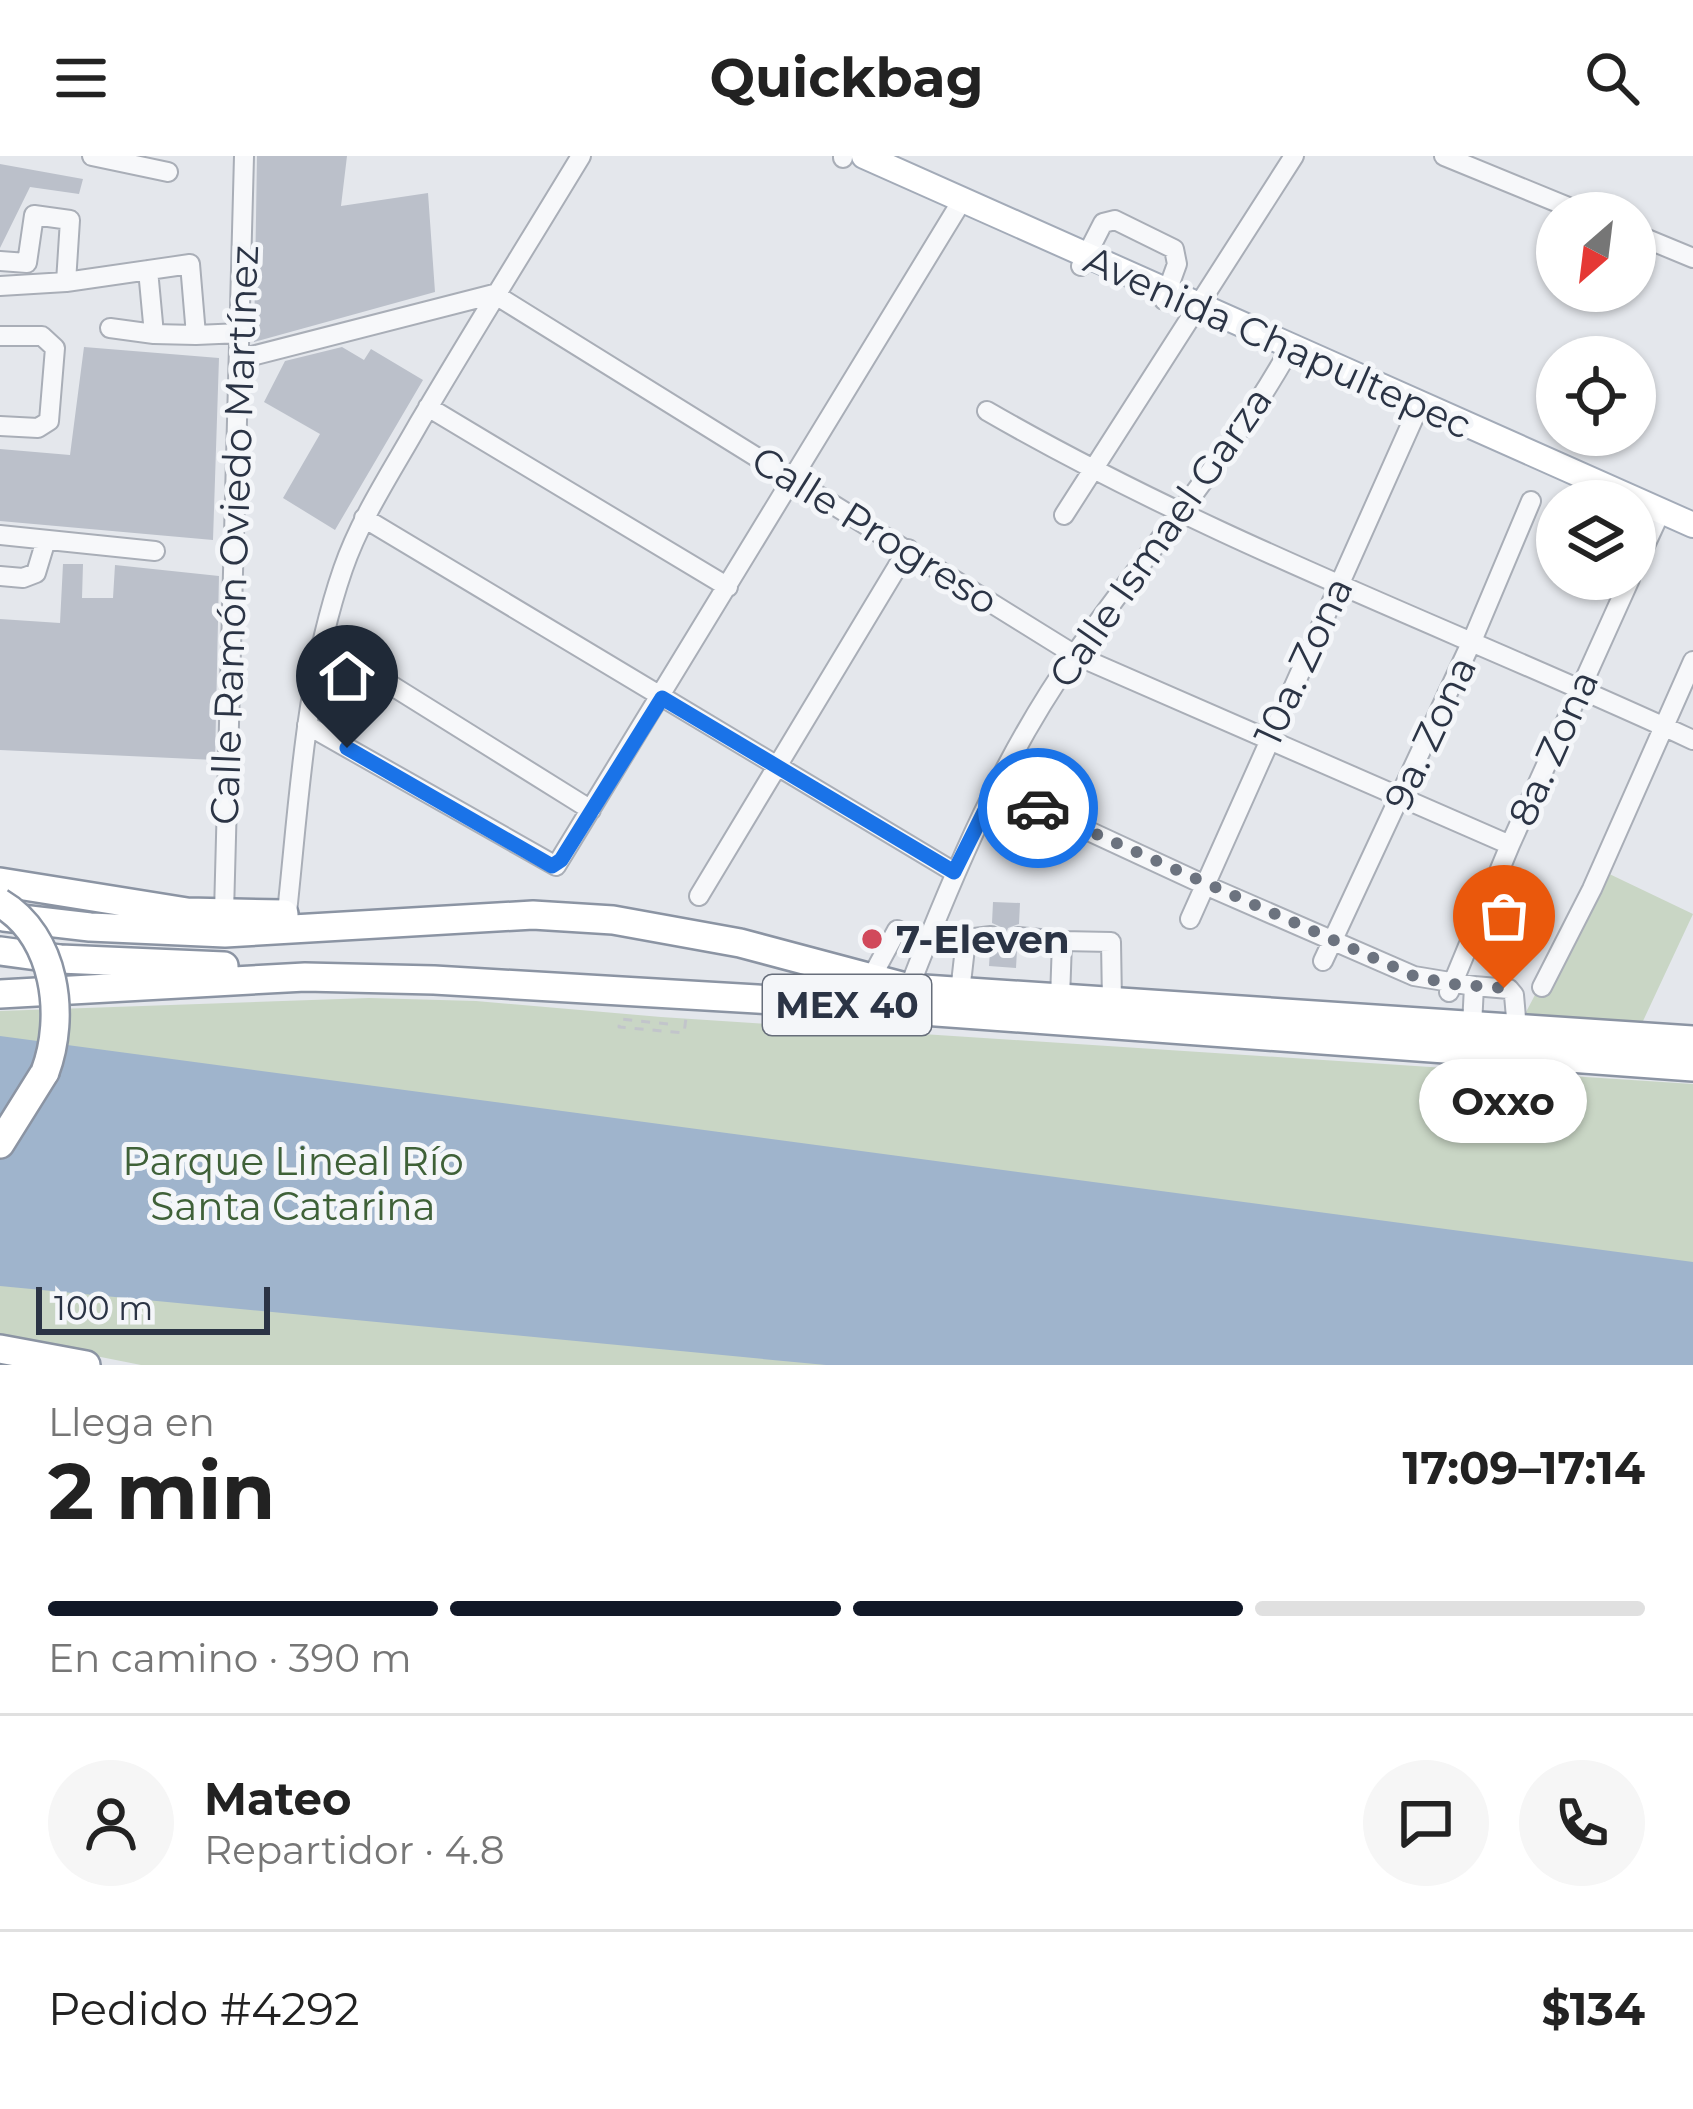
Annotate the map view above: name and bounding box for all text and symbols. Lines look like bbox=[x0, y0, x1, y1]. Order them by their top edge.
icon: menu bbox=[48, 45, 114, 111]
text: Quickbag bbox=[709, 45, 984, 111]
icon: search bbox=[1579, 45, 1645, 111]
north arrow bbox=[1536, 192, 1656, 312]
map controls bbox=[1536, 192, 1656, 600]
street label: Avenida Chapultepec bbox=[1077, 235, 1479, 449]
street label: Calle Ramón Oviedo Martínez bbox=[200, 244, 268, 826]
button: locate bbox=[1536, 336, 1656, 456]
street label: Calle Ismael Garza bbox=[1038, 377, 1282, 697]
street label: Calle Progreso bbox=[743, 435, 1007, 625]
button: layers bbox=[1536, 480, 1656, 600]
street label: 10a. Zona bbox=[1243, 569, 1363, 753]
pin bbox=[296, 625, 398, 748]
icon: home bbox=[314, 643, 380, 709]
street label: 9a. Zona bbox=[1374, 649, 1486, 817]
street label: 8a. Zona bbox=[1498, 663, 1608, 833]
courier bbox=[978, 748, 1098, 868]
icon: car bbox=[1005, 775, 1071, 841]
pin bbox=[1453, 865, 1555, 988]
icon: bag bbox=[1471, 883, 1537, 949]
place label: 7-Eleven bbox=[896, 915, 1070, 963]
marker: 7-Eleven bbox=[859, 926, 885, 952]
road number: MEX 40 bbox=[763, 975, 931, 1035]
callout: Oxxo bbox=[1420, 1060, 1588, 1144]
text: Oxxo bbox=[1451, 1077, 1555, 1125]
park label: Parque Lineal Río Santa Catarina bbox=[122, 1137, 464, 1230]
scale bar bbox=[36, 1281, 270, 1334]
text: 100 m bbox=[54, 1288, 153, 1328]
text: Llega en bbox=[48, 1398, 215, 1446]
text: 17:09–17:14 bbox=[1403, 1440, 1645, 1495]
text: 2 min bbox=[48, 1443, 275, 1539]
text: En camino · 390 m bbox=[48, 1634, 412, 1682]
button: person bbox=[48, 1760, 174, 1886]
button: chat bbox=[1363, 1760, 1489, 1886]
button: phone bbox=[1519, 1760, 1645, 1886]
text: Mateo bbox=[204, 1771, 351, 1826]
text: Repartidor · 4.8 bbox=[204, 1826, 505, 1874]
text: Pedido #4292 bbox=[48, 1981, 360, 2036]
text: $134 bbox=[1541, 1981, 1645, 2036]

